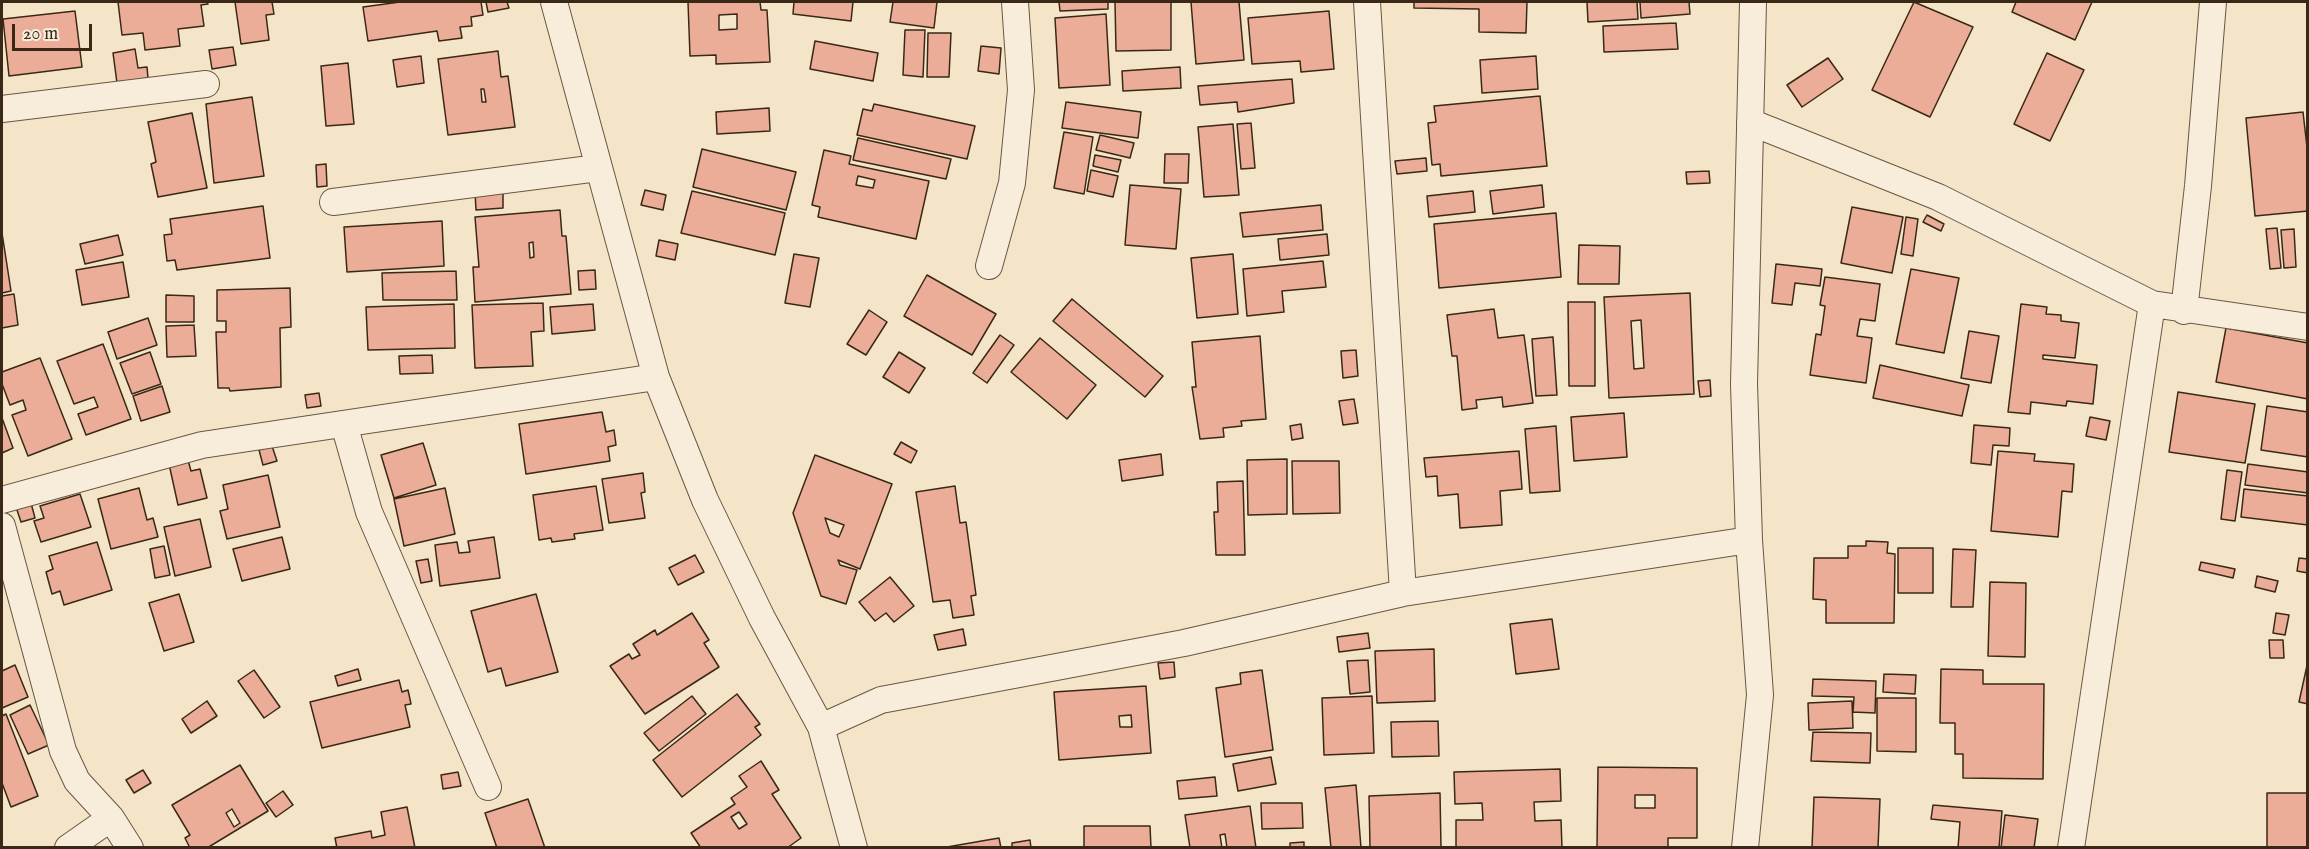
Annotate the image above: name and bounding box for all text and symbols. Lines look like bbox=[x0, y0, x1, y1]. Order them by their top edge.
scale bar bbox=[15, 12, 94, 50]
text: 20 m bbox=[23, 23, 58, 46]

